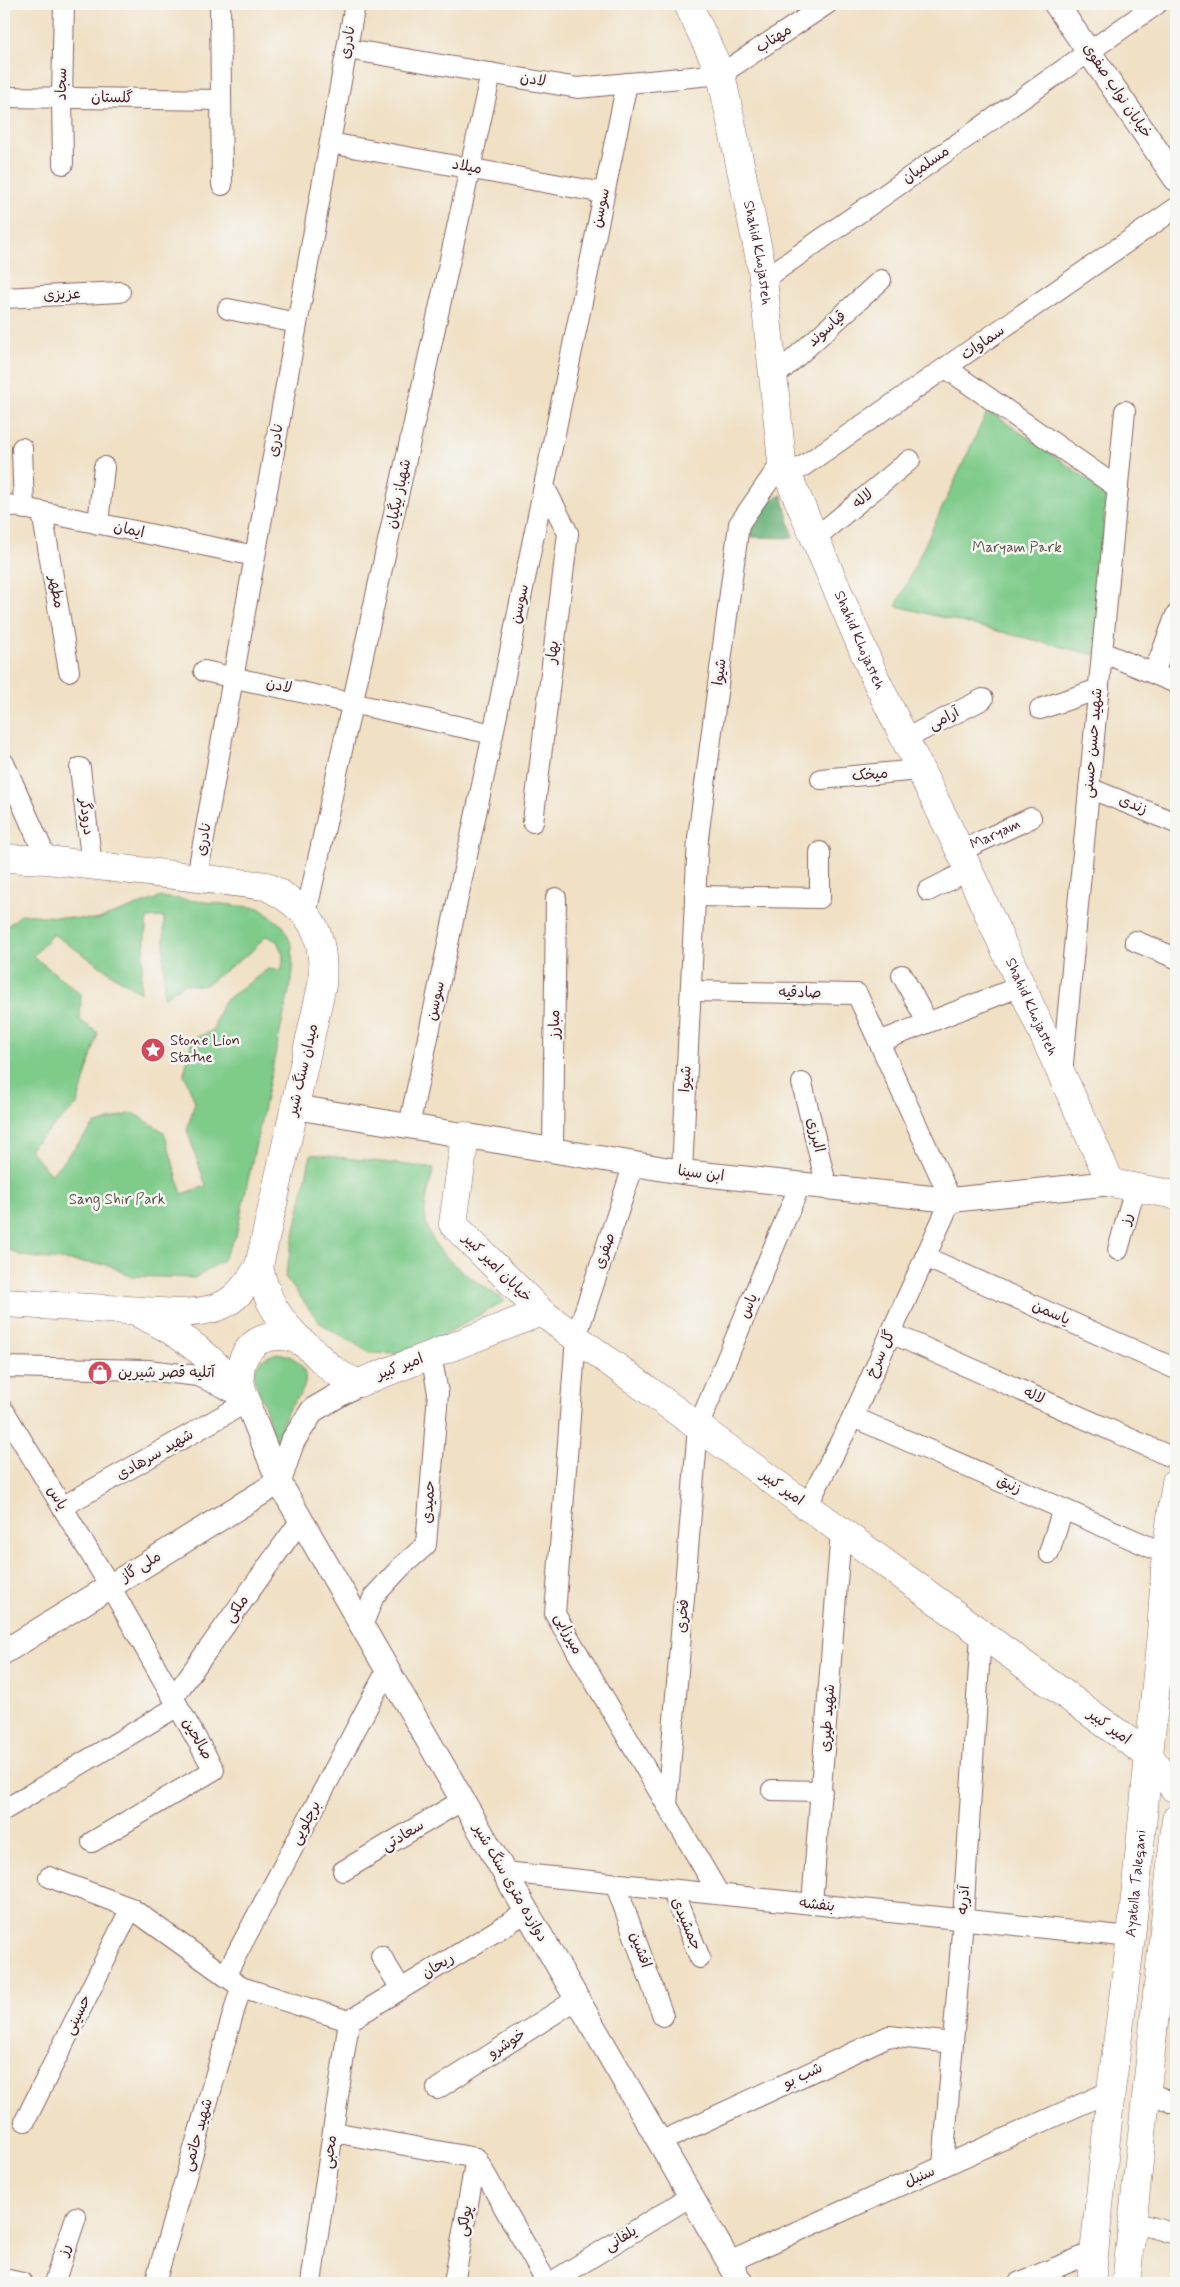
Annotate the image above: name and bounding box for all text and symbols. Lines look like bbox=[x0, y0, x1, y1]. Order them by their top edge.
street label: مهتاب bbox=[752, 20, 796, 58]
street label: نادری bbox=[335, 23, 361, 61]
street label: خیابان نواب صفوی bbox=[1078, 40, 1156, 142]
street label: سجاد bbox=[52, 67, 72, 101]
street label: لادن bbox=[519, 68, 547, 92]
street label: گلستان bbox=[91, 88, 133, 108]
street label: مسلمیان bbox=[898, 141, 954, 189]
street label: میلاد bbox=[451, 155, 483, 179]
street label: سوسن bbox=[587, 186, 615, 230]
street label: Shahid Khojasteh bbox=[738, 199, 776, 306]
street label: عزیزی bbox=[43, 284, 81, 306]
street label: قیاسوند bbox=[803, 306, 851, 352]
street label: سماوات bbox=[957, 321, 1009, 365]
street label: نادری bbox=[263, 421, 289, 459]
street label: شهباز بیگیان bbox=[382, 457, 416, 531]
street label: لاله bbox=[849, 485, 877, 513]
street label: ایمان bbox=[112, 517, 146, 543]
park label: Maryam Park bbox=[972, 538, 1062, 558]
street label: مطهر bbox=[43, 572, 69, 610]
street label: سوسن bbox=[506, 582, 534, 626]
street label: Shahid Khojasteh bbox=[829, 588, 889, 693]
street label: بهار bbox=[542, 639, 564, 666]
street label: شیوا bbox=[708, 658, 732, 686]
street label: لادن bbox=[264, 673, 294, 699]
street label: شهید حسن حسنی bbox=[1078, 687, 1108, 799]
street label: آرامی bbox=[925, 702, 964, 735]
street label: میخک bbox=[851, 763, 889, 787]
street label: زندی bbox=[1116, 790, 1150, 820]
street label: درودگر bbox=[74, 795, 98, 837]
street label: Maryam bbox=[967, 814, 1024, 855]
street label: نادری bbox=[191, 820, 217, 858]
street label: Shahid Khojasteh bbox=[1000, 955, 1062, 1059]
street label: سوسن bbox=[422, 979, 450, 1023]
street label: صادقیه bbox=[778, 983, 822, 1003]
street label: مبارز bbox=[545, 1009, 565, 1040]
street label: میدان سنگ شیر bbox=[282, 1022, 323, 1120]
place label: Stone Lion Statue bbox=[170, 1031, 240, 1068]
place icon: Stone Lion Statue bbox=[140, 1037, 166, 1063]
street label: شیوا bbox=[675, 1065, 697, 1093]
street label: البرزی bbox=[801, 1116, 829, 1154]
street label: ابن سینا bbox=[677, 1161, 725, 1187]
park label: Sang Shir Park bbox=[69, 1190, 165, 1211]
street label: رز bbox=[1116, 1211, 1138, 1228]
street label: خیابان امیر کبیر bbox=[457, 1228, 536, 1307]
street label: صفری bbox=[590, 1230, 620, 1272]
street label: یاس bbox=[735, 1290, 763, 1322]
street label: یاسمن bbox=[1029, 1296, 1073, 1330]
street label: گل سرخ bbox=[862, 1327, 900, 1381]
street label: امیر کبیر bbox=[372, 1349, 426, 1386]
shop icon: آتلیه قصر شیرین bbox=[87, 1360, 113, 1386]
place label: آتلیه قصر شیرین bbox=[118, 1363, 216, 1383]
street label: لاله bbox=[1020, 1383, 1048, 1409]
street label: شهید سرهادی bbox=[113, 1425, 197, 1485]
street label: امیر کبیر bbox=[755, 1464, 808, 1510]
street label: زنبق bbox=[994, 1471, 1024, 1499]
street label: حمیدی bbox=[418, 1480, 440, 1524]
street label: یاس bbox=[42, 1482, 72, 1514]
street label: ملی گاز bbox=[116, 1547, 165, 1588]
street label: ملکی bbox=[220, 1591, 254, 1627]
street label: فخری bbox=[672, 1598, 694, 1634]
street label: میرزایی bbox=[549, 1610, 587, 1658]
street label: شهید طیری bbox=[816, 1683, 840, 1753]
street label: امیر کبیر bbox=[1082, 1703, 1135, 1749]
street label: صالحین bbox=[177, 1714, 217, 1764]
street label: برچلویی bbox=[286, 1797, 326, 1849]
street label: سعادتی bbox=[378, 1816, 428, 1856]
street label: دوازده متری سنگ شیر bbox=[467, 1819, 552, 1946]
street label: Ayatolla Taleqani bbox=[1121, 1829, 1152, 1938]
street label: آذربه bbox=[953, 1883, 975, 1915]
street label: بنفشه bbox=[798, 1893, 836, 1917]
street label: جمشیدی bbox=[666, 1895, 706, 1953]
street label: افشین bbox=[624, 1929, 656, 1971]
street label: ریحان bbox=[418, 1948, 458, 1984]
street label: حسینی bbox=[60, 1992, 96, 2038]
street label: خوشرو bbox=[483, 2024, 530, 2064]
street label: شب بو bbox=[779, 2058, 826, 2094]
street label: شهید حاتمی bbox=[178, 2096, 218, 2174]
street label: محبی bbox=[318, 2134, 342, 2170]
street label: سنبل bbox=[902, 2162, 938, 2192]
street label: پولکی bbox=[452, 2204, 478, 2238]
street label: یلفانی bbox=[601, 2221, 641, 2257]
street label: رز bbox=[53, 2241, 76, 2260]

